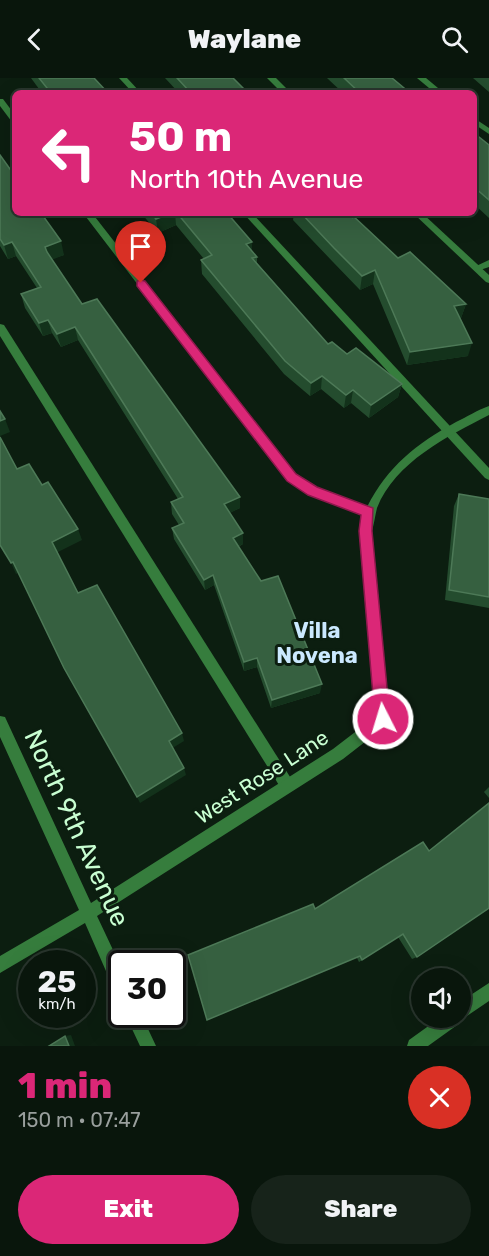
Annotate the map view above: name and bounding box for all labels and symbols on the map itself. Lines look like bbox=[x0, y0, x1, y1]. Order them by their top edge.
pin bbox=[115, 221, 166, 283]
district label: Villa Novena bbox=[276, 617, 358, 669]
position arrow bbox=[351, 687, 415, 751]
street label: West Rose Lane bbox=[191, 724, 333, 829]
street label: North 9th Avenue bbox=[17, 725, 136, 931]
speed limit sign: 30 bbox=[108, 950, 186, 1028]

